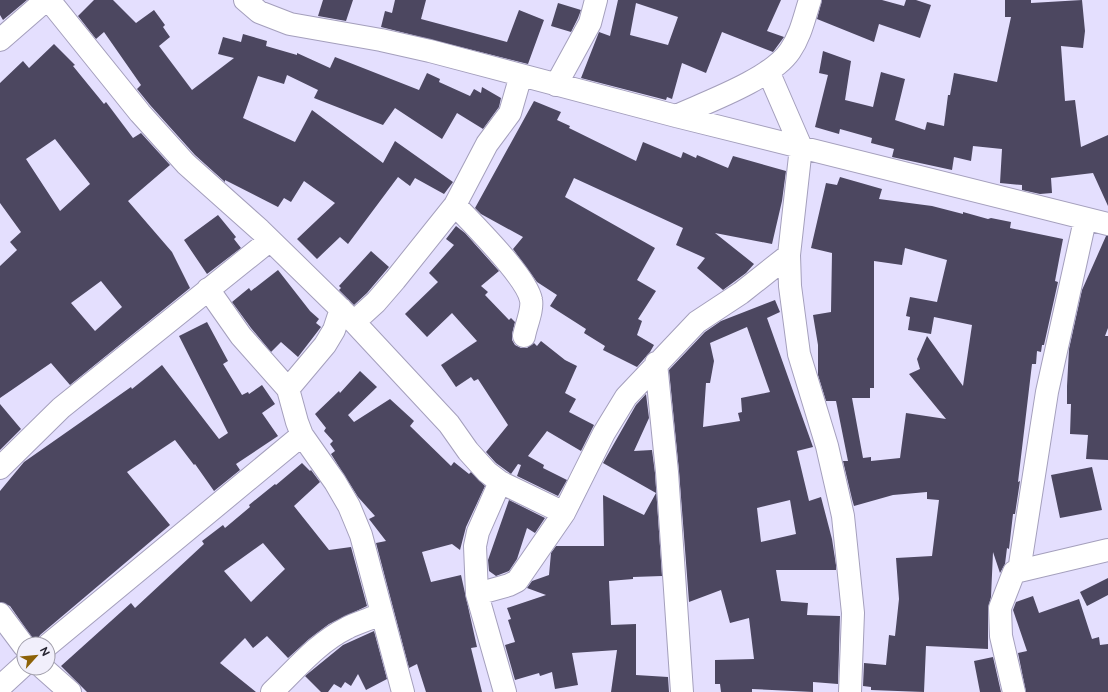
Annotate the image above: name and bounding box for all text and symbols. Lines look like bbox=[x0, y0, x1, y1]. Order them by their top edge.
north arrow bbox=[16, 636, 56, 676]
text: N bbox=[37, 645, 52, 658]

